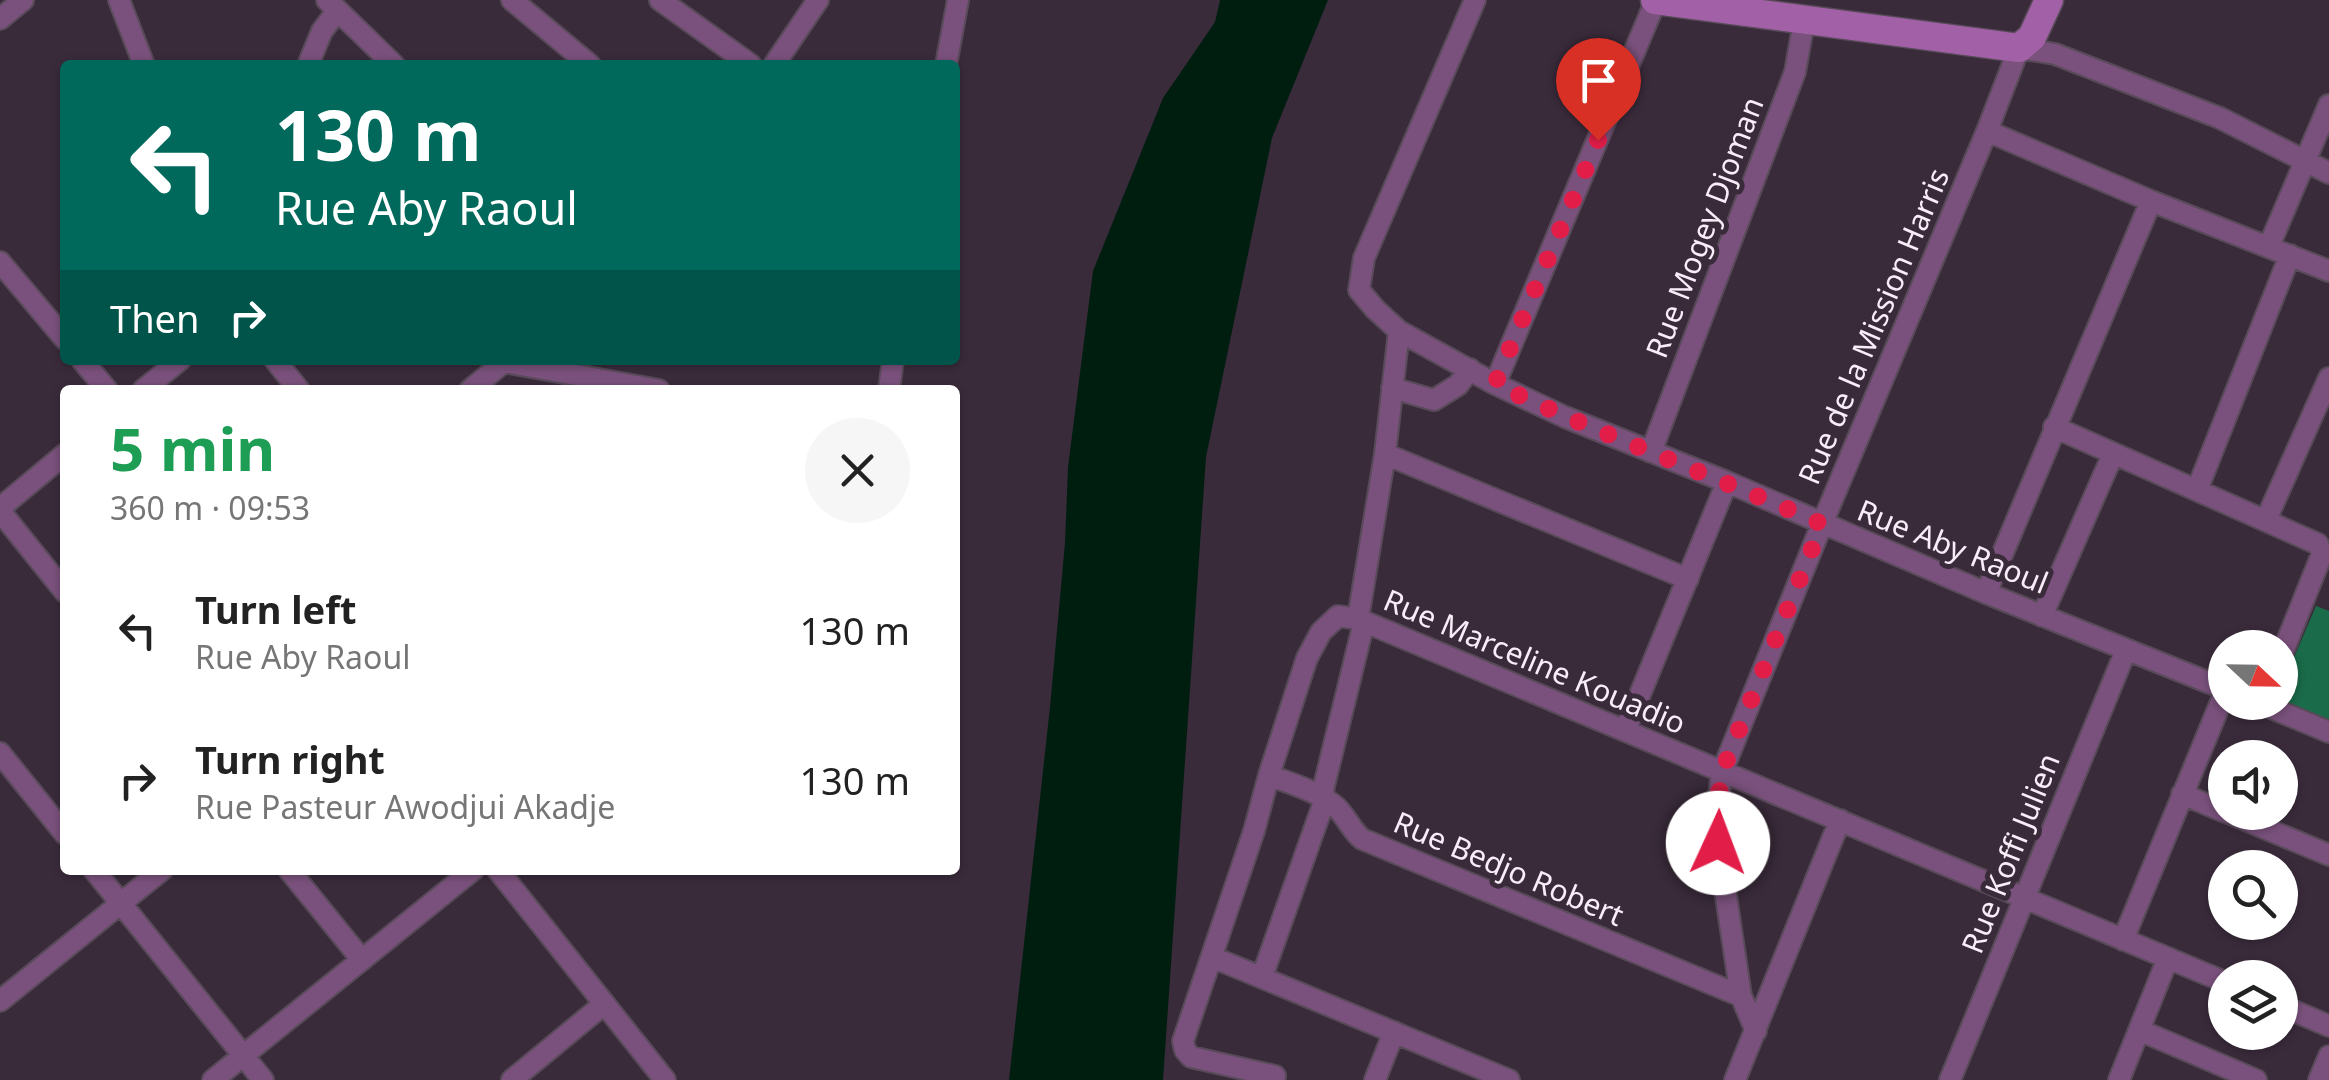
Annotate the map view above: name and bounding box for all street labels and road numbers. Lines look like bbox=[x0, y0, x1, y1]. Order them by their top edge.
street label: Rue Mogey Djoman bbox=[1635, 91, 1773, 363]
street label: Rue de la Mission Harris bbox=[1788, 162, 1958, 490]
street label: Rue Aby Raoul bbox=[1852, 489, 2054, 603]
street label: Rue Marceline Kouadio bbox=[1378, 579, 1692, 743]
street label: Rue Koffi Julien bbox=[1951, 747, 2069, 959]
street label: Rue Bedjo Robert bbox=[1388, 801, 1630, 935]

